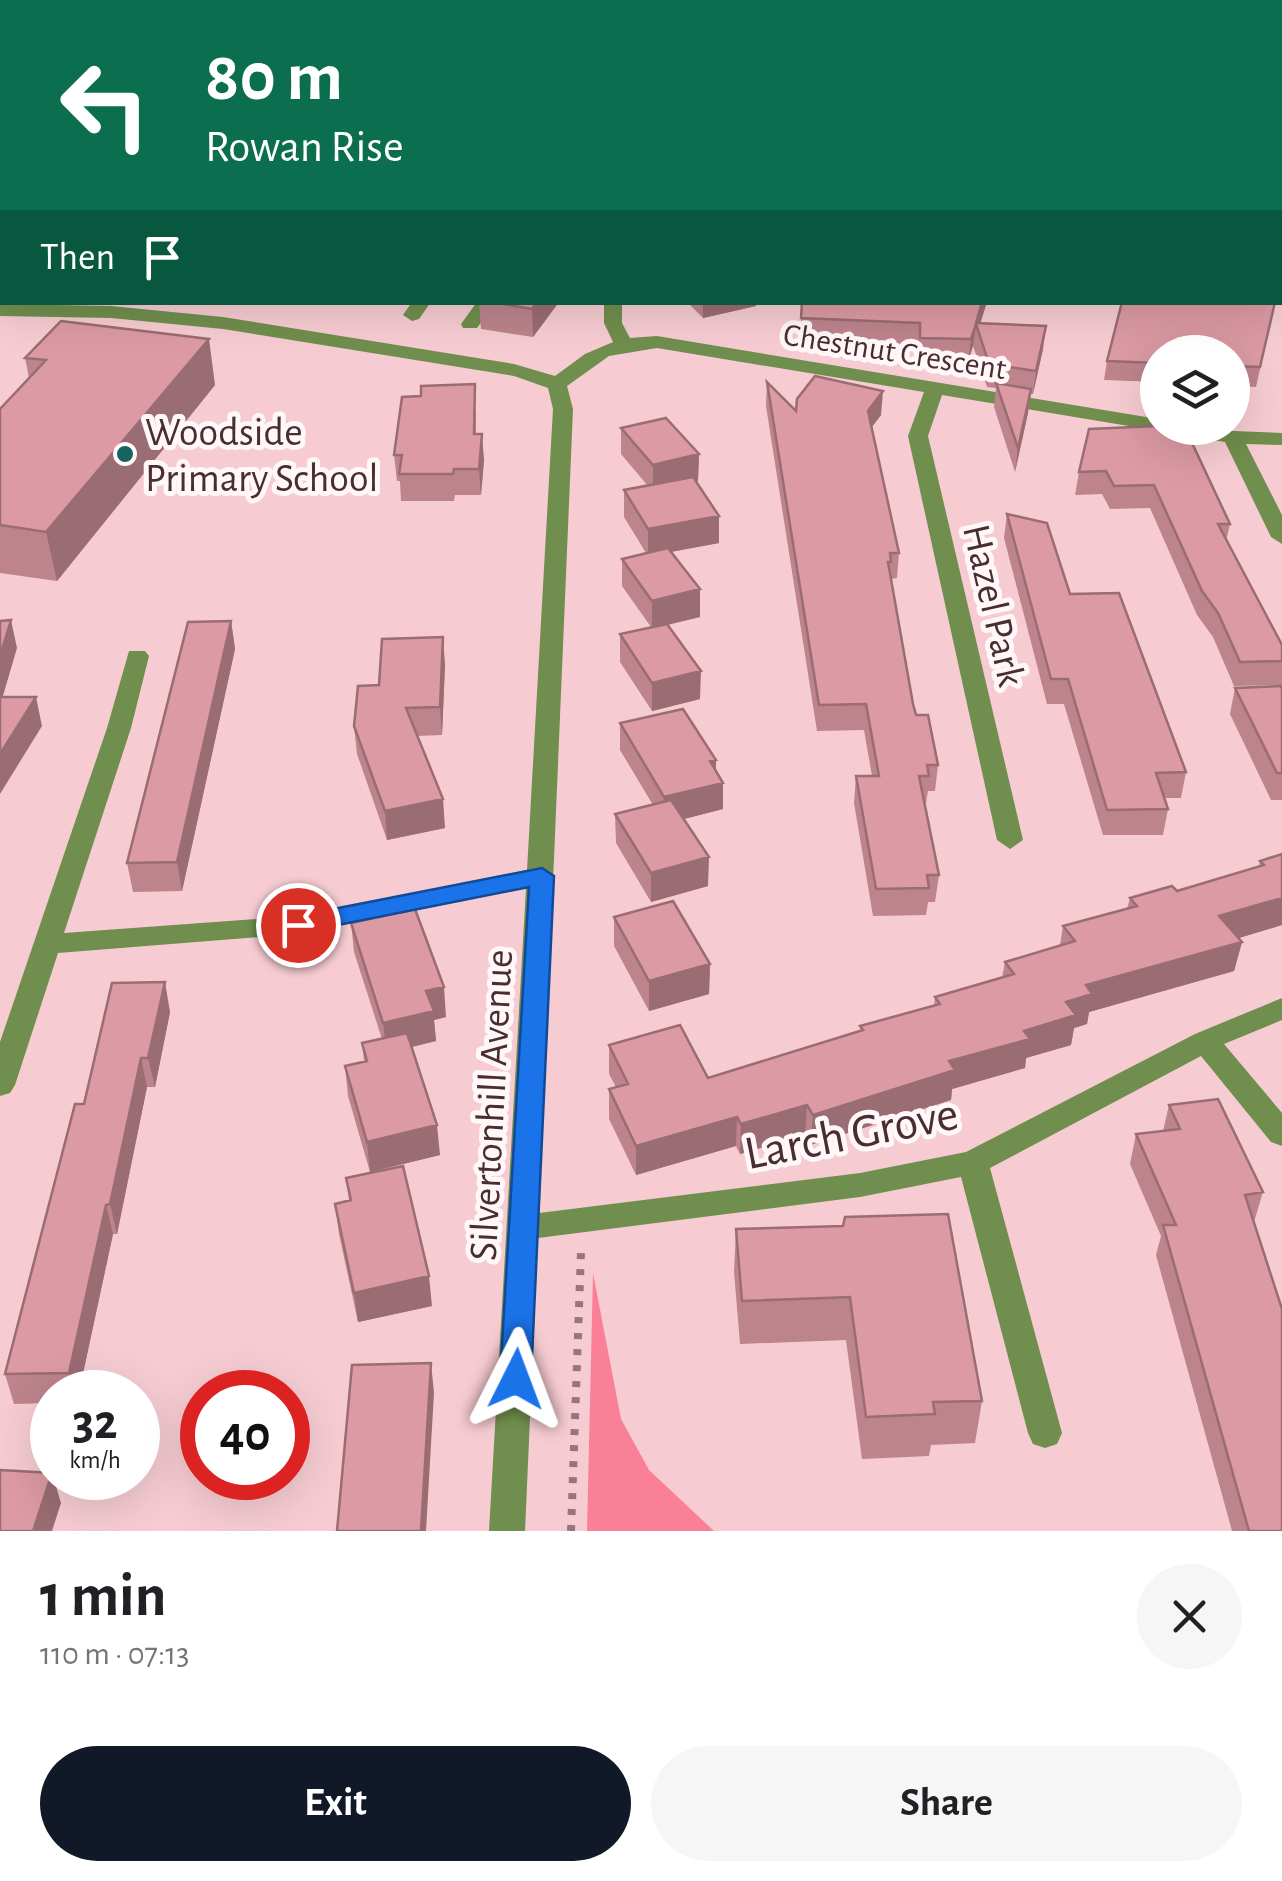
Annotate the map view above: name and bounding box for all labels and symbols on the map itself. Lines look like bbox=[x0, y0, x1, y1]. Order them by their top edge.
street label: Chestnut Crescent bbox=[781, 319, 1009, 385]
place label: Woodside Primary School bbox=[145, 413, 378, 499]
marker: Woodside Primary School bbox=[114, 443, 136, 465]
street label: Hazel Park bbox=[955, 521, 1031, 690]
pin bbox=[256, 883, 341, 968]
street label: Silvertonhill Avenue bbox=[464, 948, 520, 1262]
street label: Larch Grove bbox=[741, 1091, 962, 1179]
position arrow bbox=[464, 1327, 568, 1431]
speed limit sign: 40 bbox=[180, 1370, 310, 1500]

